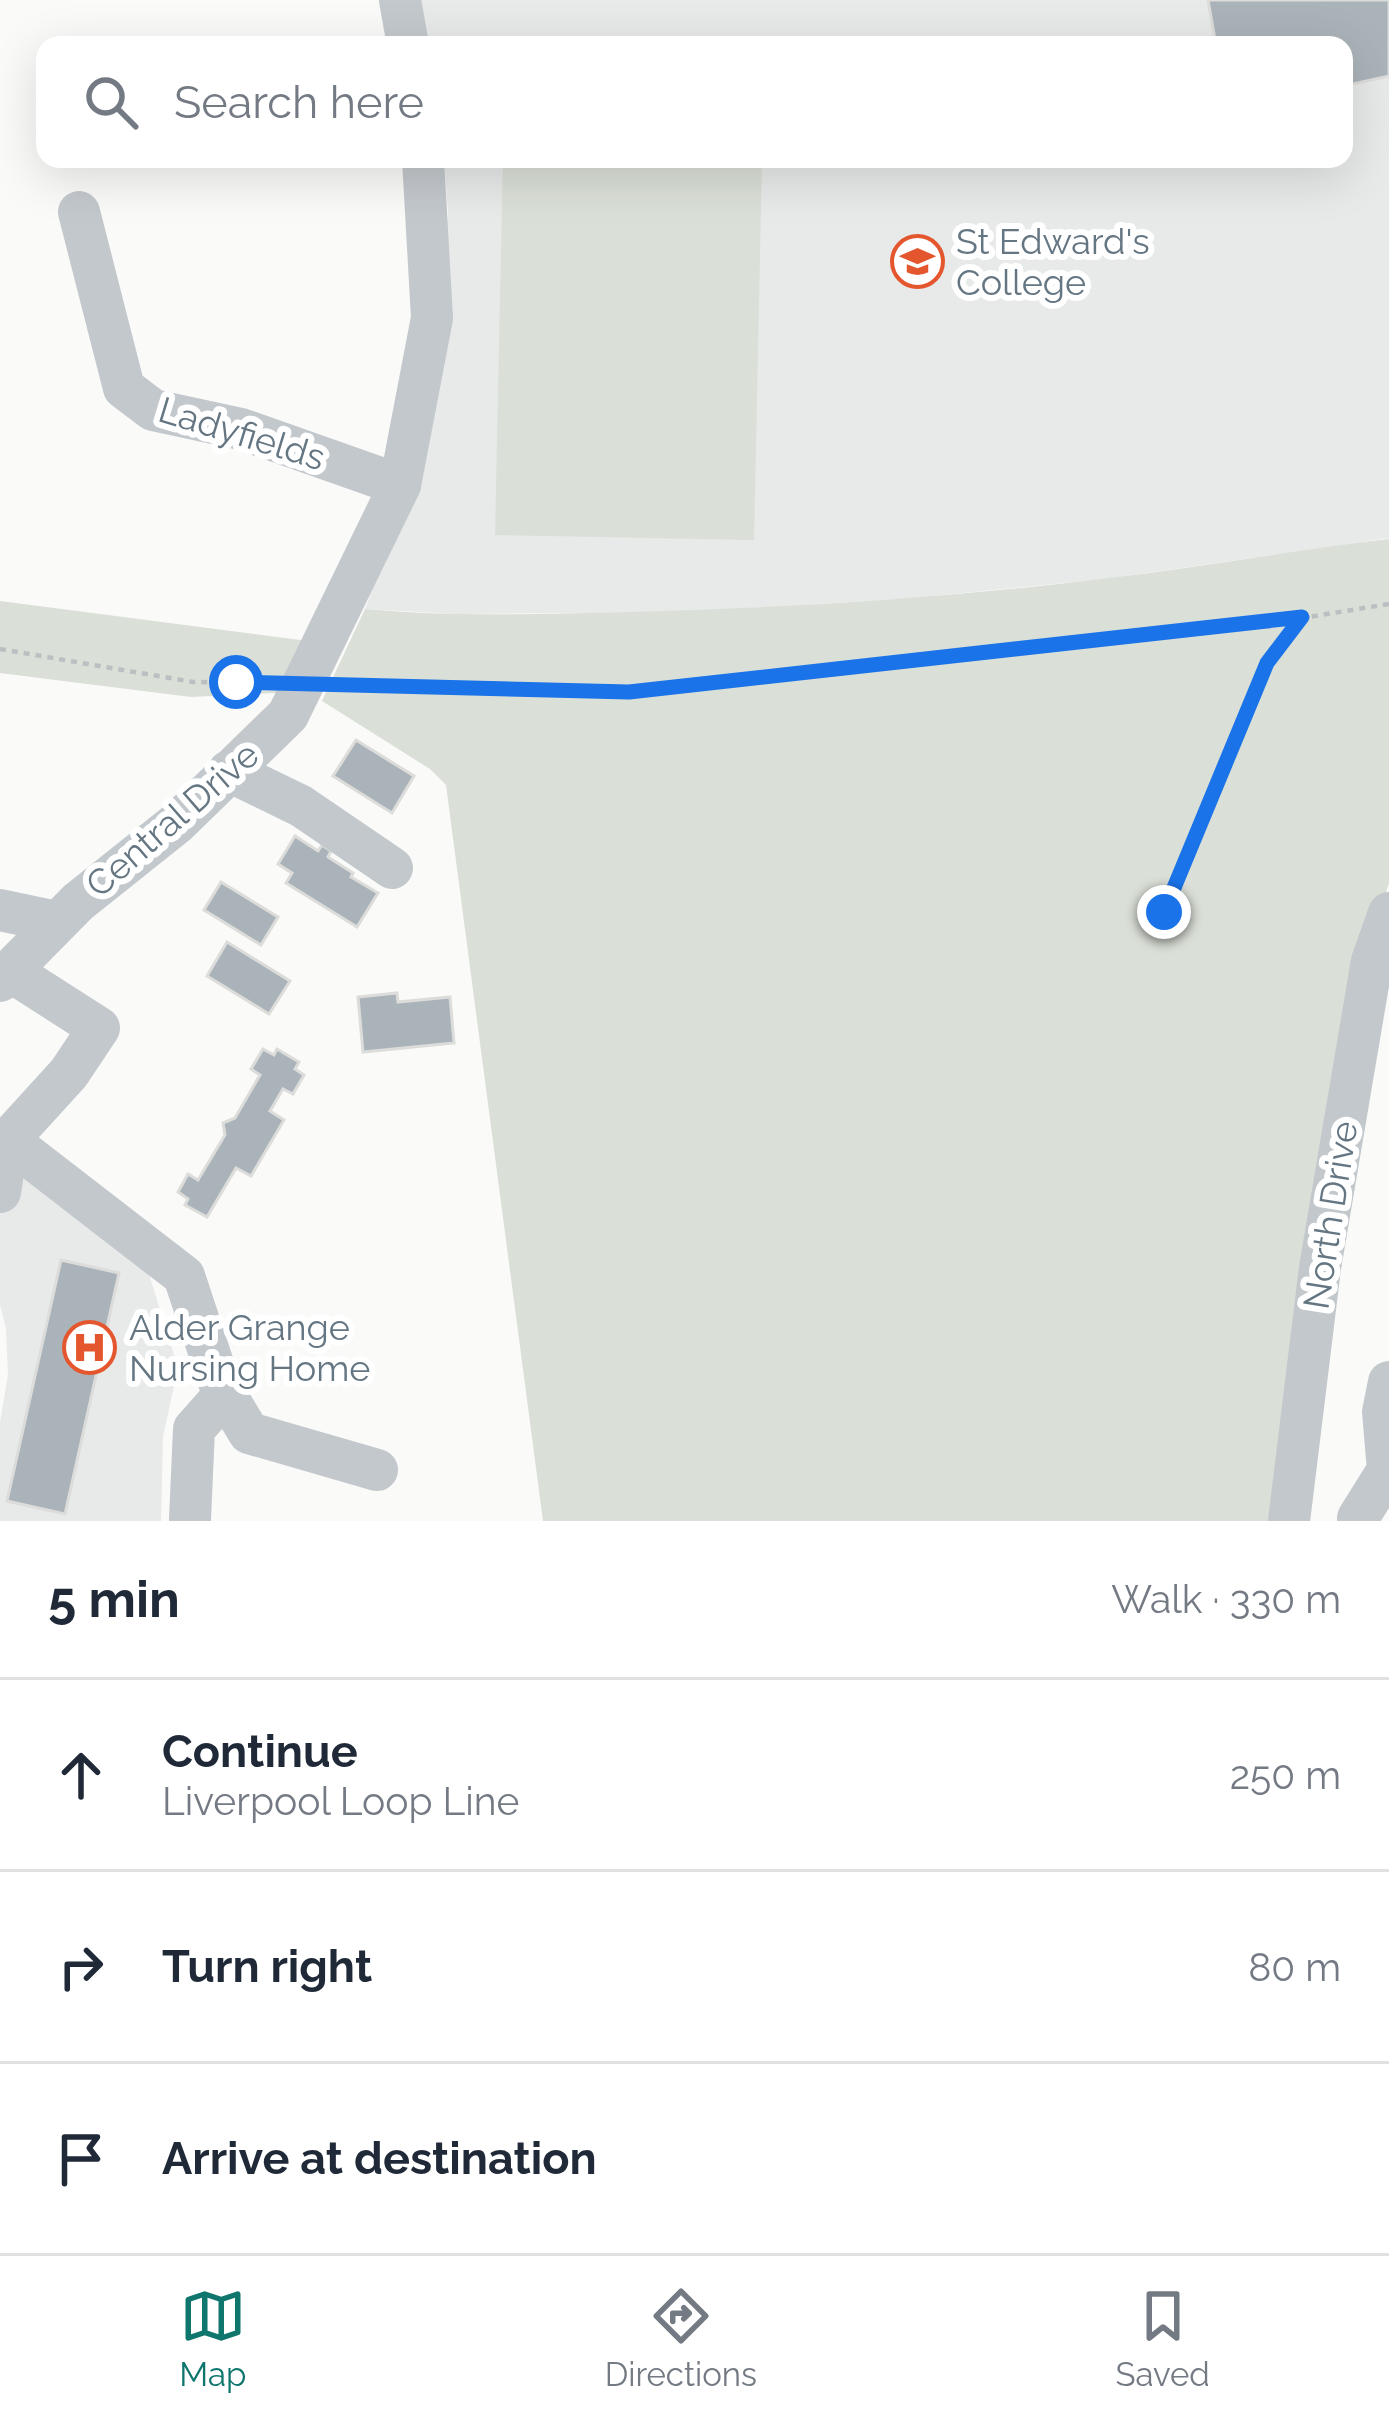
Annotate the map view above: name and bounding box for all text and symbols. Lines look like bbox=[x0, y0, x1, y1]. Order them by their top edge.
search box bbox=[36, 36, 1353, 168]
icon: search bbox=[78, 69, 144, 135]
text: Search here bbox=[174, 76, 424, 129]
place label: St Edward's College bbox=[956, 220, 1150, 303]
school or university icon: St Edward's College bbox=[889, 234, 945, 290]
street label: Ladyfields bbox=[154, 388, 330, 478]
route start bbox=[209, 655, 263, 709]
street label: Central Drive bbox=[77, 733, 267, 905]
route end bbox=[1137, 885, 1191, 939]
street label: North Drive bbox=[1294, 1118, 1366, 1312]
place label: Alder Grange Nursing Home bbox=[129, 1306, 370, 1389]
hospital icon: Alder Grange Nursing Home bbox=[62, 1320, 118, 1376]
text: 5 min bbox=[48, 1569, 180, 1629]
text: Walk · 330 m bbox=[1111, 1576, 1341, 1622]
text: Continue bbox=[162, 1725, 358, 1778]
icon: ahead bbox=[48, 1742, 114, 1808]
text: 250 m bbox=[1230, 1752, 1341, 1798]
text: Liverpool Loop Line bbox=[162, 1778, 519, 1824]
icon: right bbox=[48, 1934, 114, 2000]
text: Turn right bbox=[162, 1940, 372, 1993]
text: 80 m bbox=[1248, 1944, 1341, 1990]
icon: arrive bbox=[48, 2126, 114, 2192]
text: Arrive at destination bbox=[162, 2132, 597, 2185]
tab: Map bbox=[179, 2283, 246, 2394]
tab: Directions bbox=[605, 2283, 757, 2394]
tab: Saved bbox=[1115, 2283, 1210, 2394]

